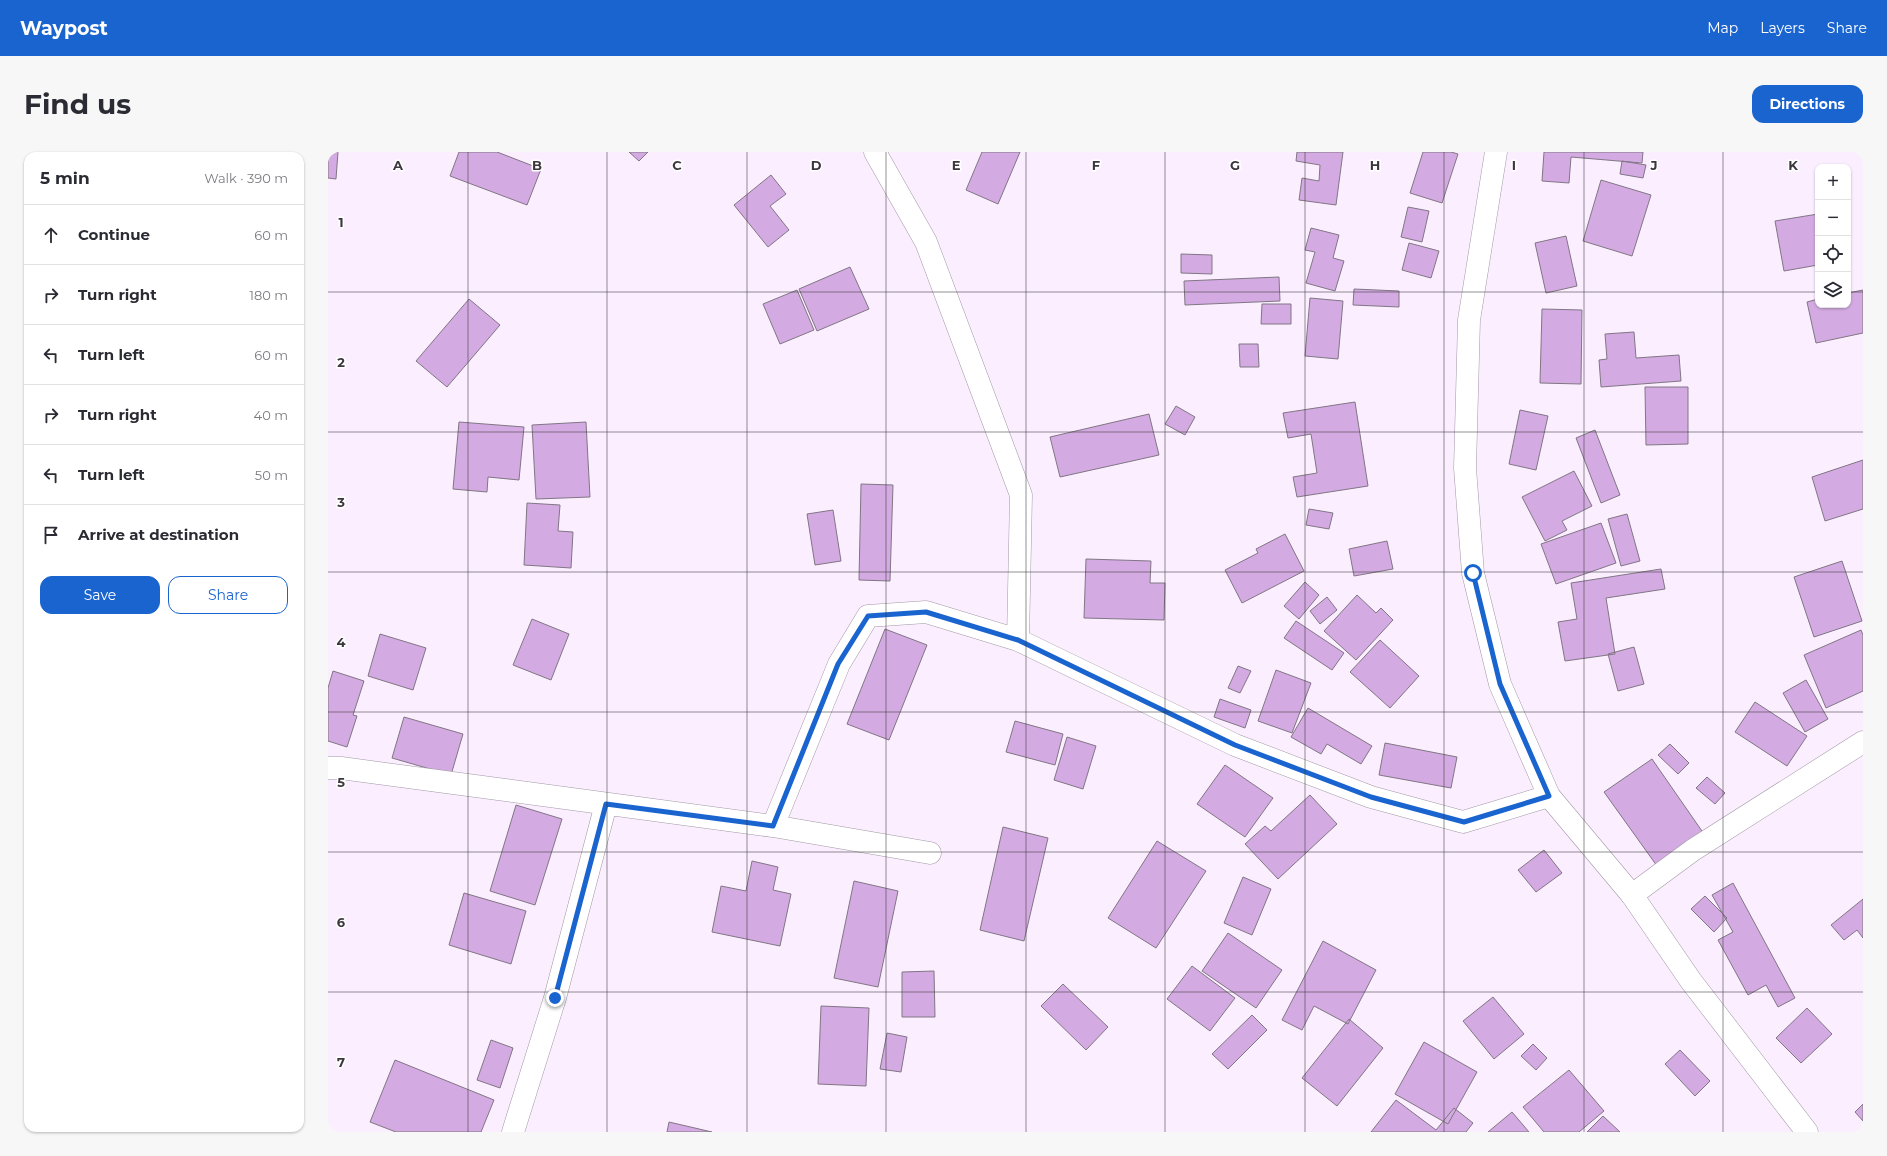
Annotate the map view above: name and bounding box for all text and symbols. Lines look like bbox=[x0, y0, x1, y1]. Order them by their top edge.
text: Waypost bbox=[20, 17, 108, 40]
text: Map bbox=[1707, 19, 1738, 37]
text: Layers bbox=[1760, 19, 1805, 37]
text: Share bbox=[1827, 19, 1867, 37]
button: Directions bbox=[1752, 85, 1863, 123]
text: Find us bbox=[24, 87, 131, 121]
text: A bbox=[392, 157, 404, 173]
text: B bbox=[532, 157, 542, 173]
text: C bbox=[672, 157, 682, 173]
text: D bbox=[811, 157, 822, 173]
text: E bbox=[952, 157, 961, 173]
text: F bbox=[1092, 157, 1100, 173]
text: G bbox=[1230, 157, 1240, 173]
text: H bbox=[1370, 157, 1380, 173]
text: I bbox=[1512, 157, 1516, 173]
text: J bbox=[1649, 157, 1658, 173]
text: K bbox=[1788, 157, 1798, 173]
map controls bbox=[1815, 164, 1851, 308]
button: + bbox=[1815, 164, 1851, 200]
text: 5 min bbox=[40, 168, 90, 188]
text: Walk · 390 m bbox=[204, 170, 288, 186]
button: − bbox=[1815, 200, 1851, 236]
text: 1 bbox=[338, 214, 344, 230]
icon: ahead bbox=[40, 224, 62, 246]
text: Continue bbox=[78, 225, 150, 244]
text: 60 m bbox=[254, 227, 288, 243]
button: locate bbox=[1815, 236, 1851, 272]
button: layers bbox=[1815, 272, 1851, 308]
icon: right bbox=[40, 284, 62, 306]
text: Turn right bbox=[78, 285, 157, 304]
text: 180 m bbox=[249, 287, 288, 303]
icon: left bbox=[40, 344, 62, 366]
text: Turn left bbox=[78, 345, 145, 364]
text: 60 m bbox=[254, 347, 288, 363]
text: 2 bbox=[337, 354, 345, 370]
icon: right bbox=[40, 404, 62, 426]
text: Turn right bbox=[78, 405, 157, 424]
text: 40 m bbox=[254, 407, 288, 423]
icon: left bbox=[40, 464, 62, 486]
text: Turn left bbox=[78, 465, 145, 484]
text: 50 m bbox=[255, 467, 288, 483]
text: 3 bbox=[336, 494, 345, 510]
icon: arrive bbox=[40, 524, 62, 546]
text: Arrive at destination bbox=[78, 525, 239, 544]
route start bbox=[1464, 564, 1482, 582]
button: Save bbox=[40, 576, 160, 614]
button: Share bbox=[168, 576, 288, 614]
text: 4 bbox=[337, 634, 346, 650]
text: 5 bbox=[337, 774, 345, 790]
text: 6 bbox=[337, 914, 346, 930]
route end bbox=[546, 989, 564, 1007]
text: 7 bbox=[337, 1054, 345, 1070]

